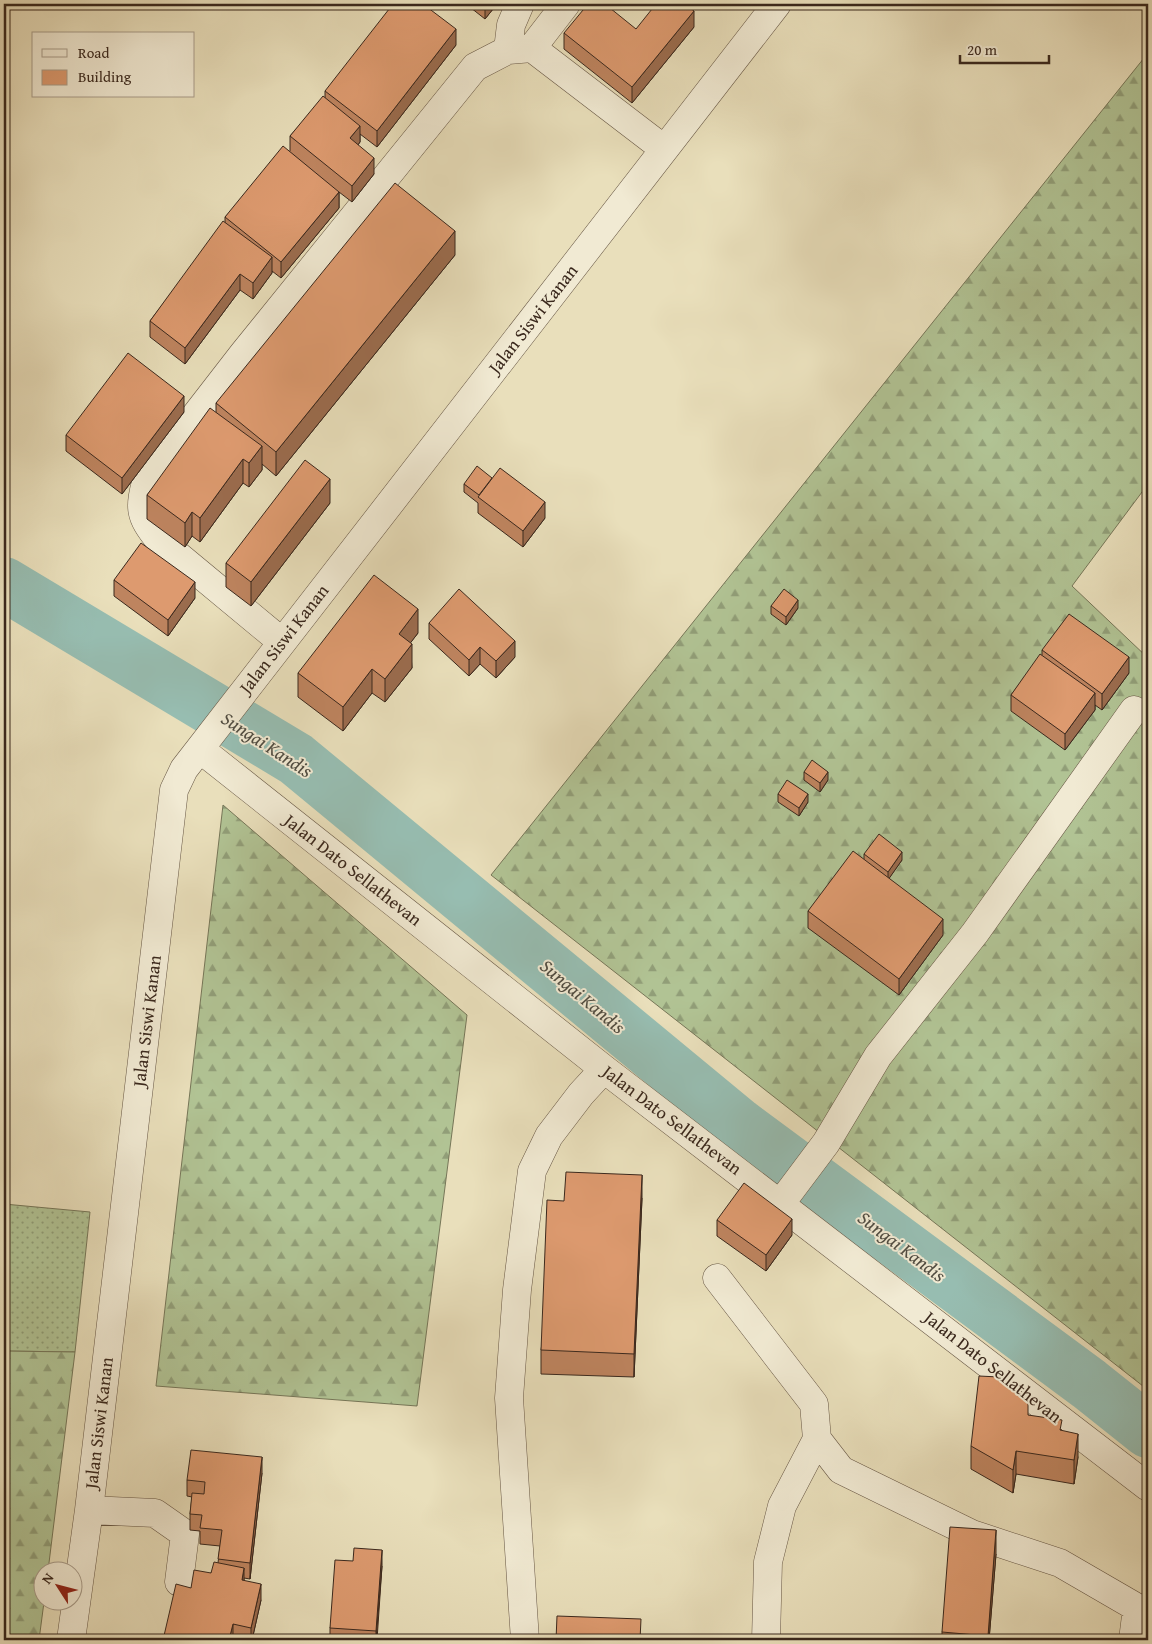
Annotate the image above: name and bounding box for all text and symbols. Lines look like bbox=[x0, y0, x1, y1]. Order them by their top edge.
legend bbox=[32, 32, 195, 98]
scale bar bbox=[960, 32, 1048, 64]
text: 20 m bbox=[967, 39, 998, 60]
text: Road bbox=[78, 42, 109, 63]
text: Building bbox=[78, 66, 132, 87]
street label: Jalan Siswi Kanan bbox=[480, 258, 584, 381]
street label: Jalan Siswi Kanan bbox=[231, 578, 335, 701]
water label: Sungai Kandis bbox=[216, 704, 318, 784]
street label: Jalan Dato Sellathevan bbox=[277, 806, 428, 932]
water label: Sungai Kandis bbox=[534, 952, 632, 1040]
street label: Jalan Siswi Kanan bbox=[125, 954, 168, 1090]
street label: Jalan Dato Sellathevan bbox=[595, 1057, 748, 1181]
water label: Sungai Kandis bbox=[852, 1204, 952, 1288]
street label: Jalan Dato Sellathevan bbox=[917, 1303, 1068, 1429]
street label: Jalan Siswi Kanan bbox=[77, 1356, 120, 1492]
north arrow bbox=[32, 1562, 82, 1612]
text: N bbox=[37, 1568, 59, 1588]

